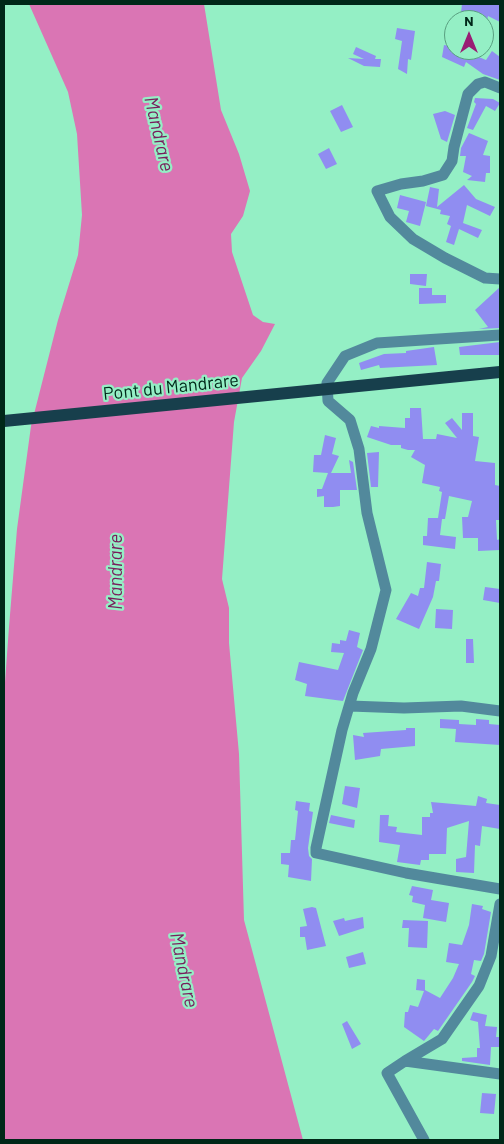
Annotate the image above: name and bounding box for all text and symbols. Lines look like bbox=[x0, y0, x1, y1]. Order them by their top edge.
north arrow bbox=[444, 10, 494, 60]
text: N bbox=[464, 12, 474, 29]
water label: Mandrare bbox=[139, 94, 179, 174]
street label: Pont du Mandrare bbox=[102, 369, 240, 405]
water label: Mandrare bbox=[105, 534, 127, 610]
water label: Mandrare bbox=[165, 930, 203, 1010]

